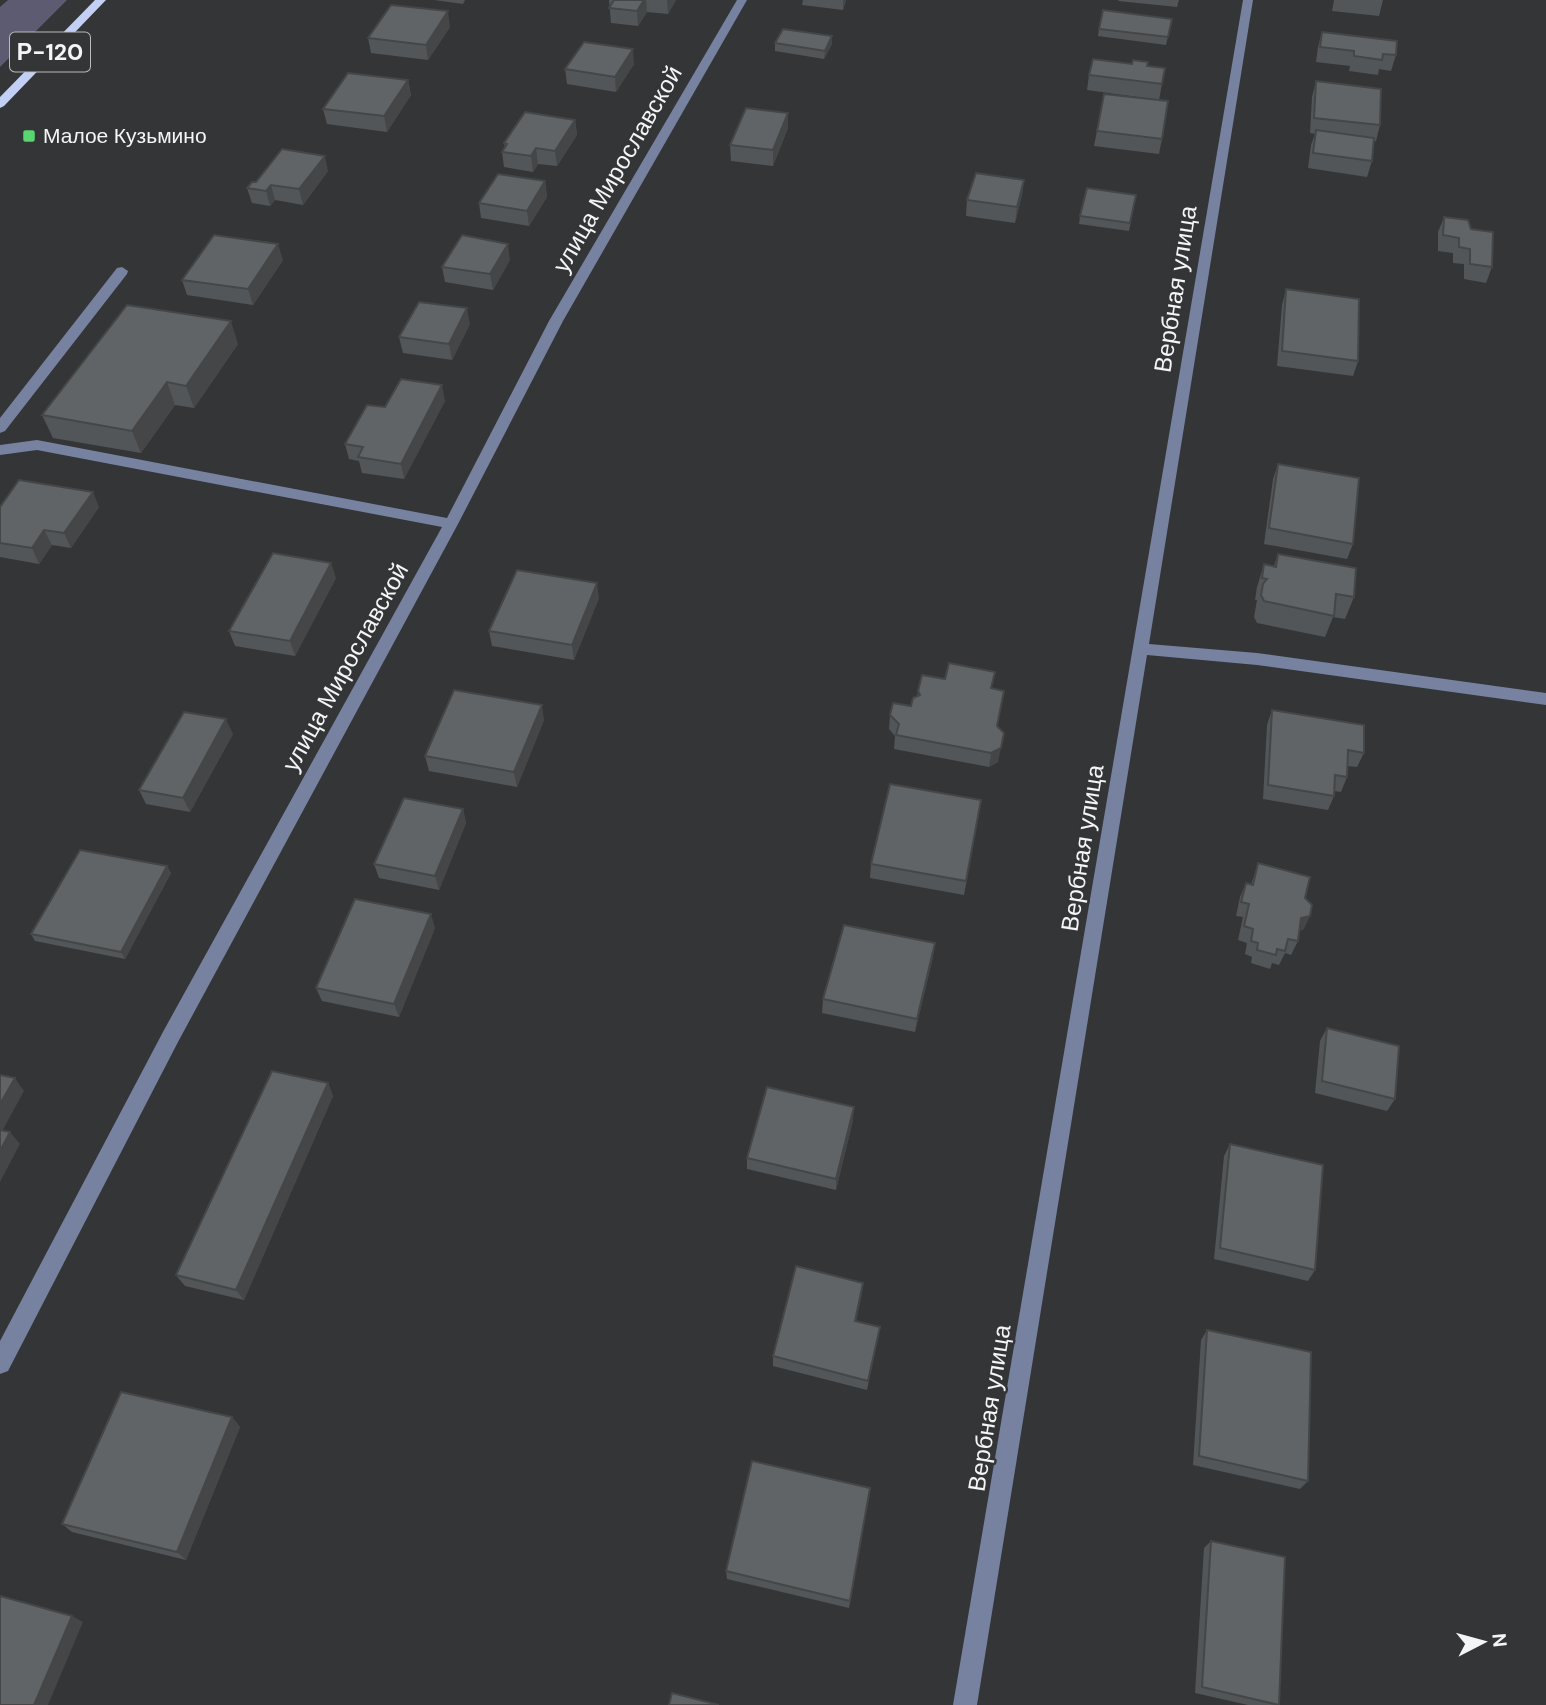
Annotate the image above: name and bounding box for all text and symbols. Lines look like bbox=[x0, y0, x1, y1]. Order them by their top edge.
road number: Р-120 bbox=[10, 32, 90, 72]
street label: улица Мирославской bbox=[545, 60, 689, 278]
place label: Малое Кузьмино bbox=[43, 122, 207, 150]
marker: Малое Кузьмино bbox=[21, 128, 37, 144]
street label: Вербная улица bbox=[1147, 203, 1204, 375]
street label: улица Мирославской bbox=[275, 557, 415, 777]
street label: Вербная улица bbox=[1054, 762, 1111, 934]
street label: Вербная улица bbox=[961, 1322, 1018, 1494]
north arrow bbox=[1448, 1607, 1518, 1677]
text: N bbox=[1486, 1632, 1513, 1648]

